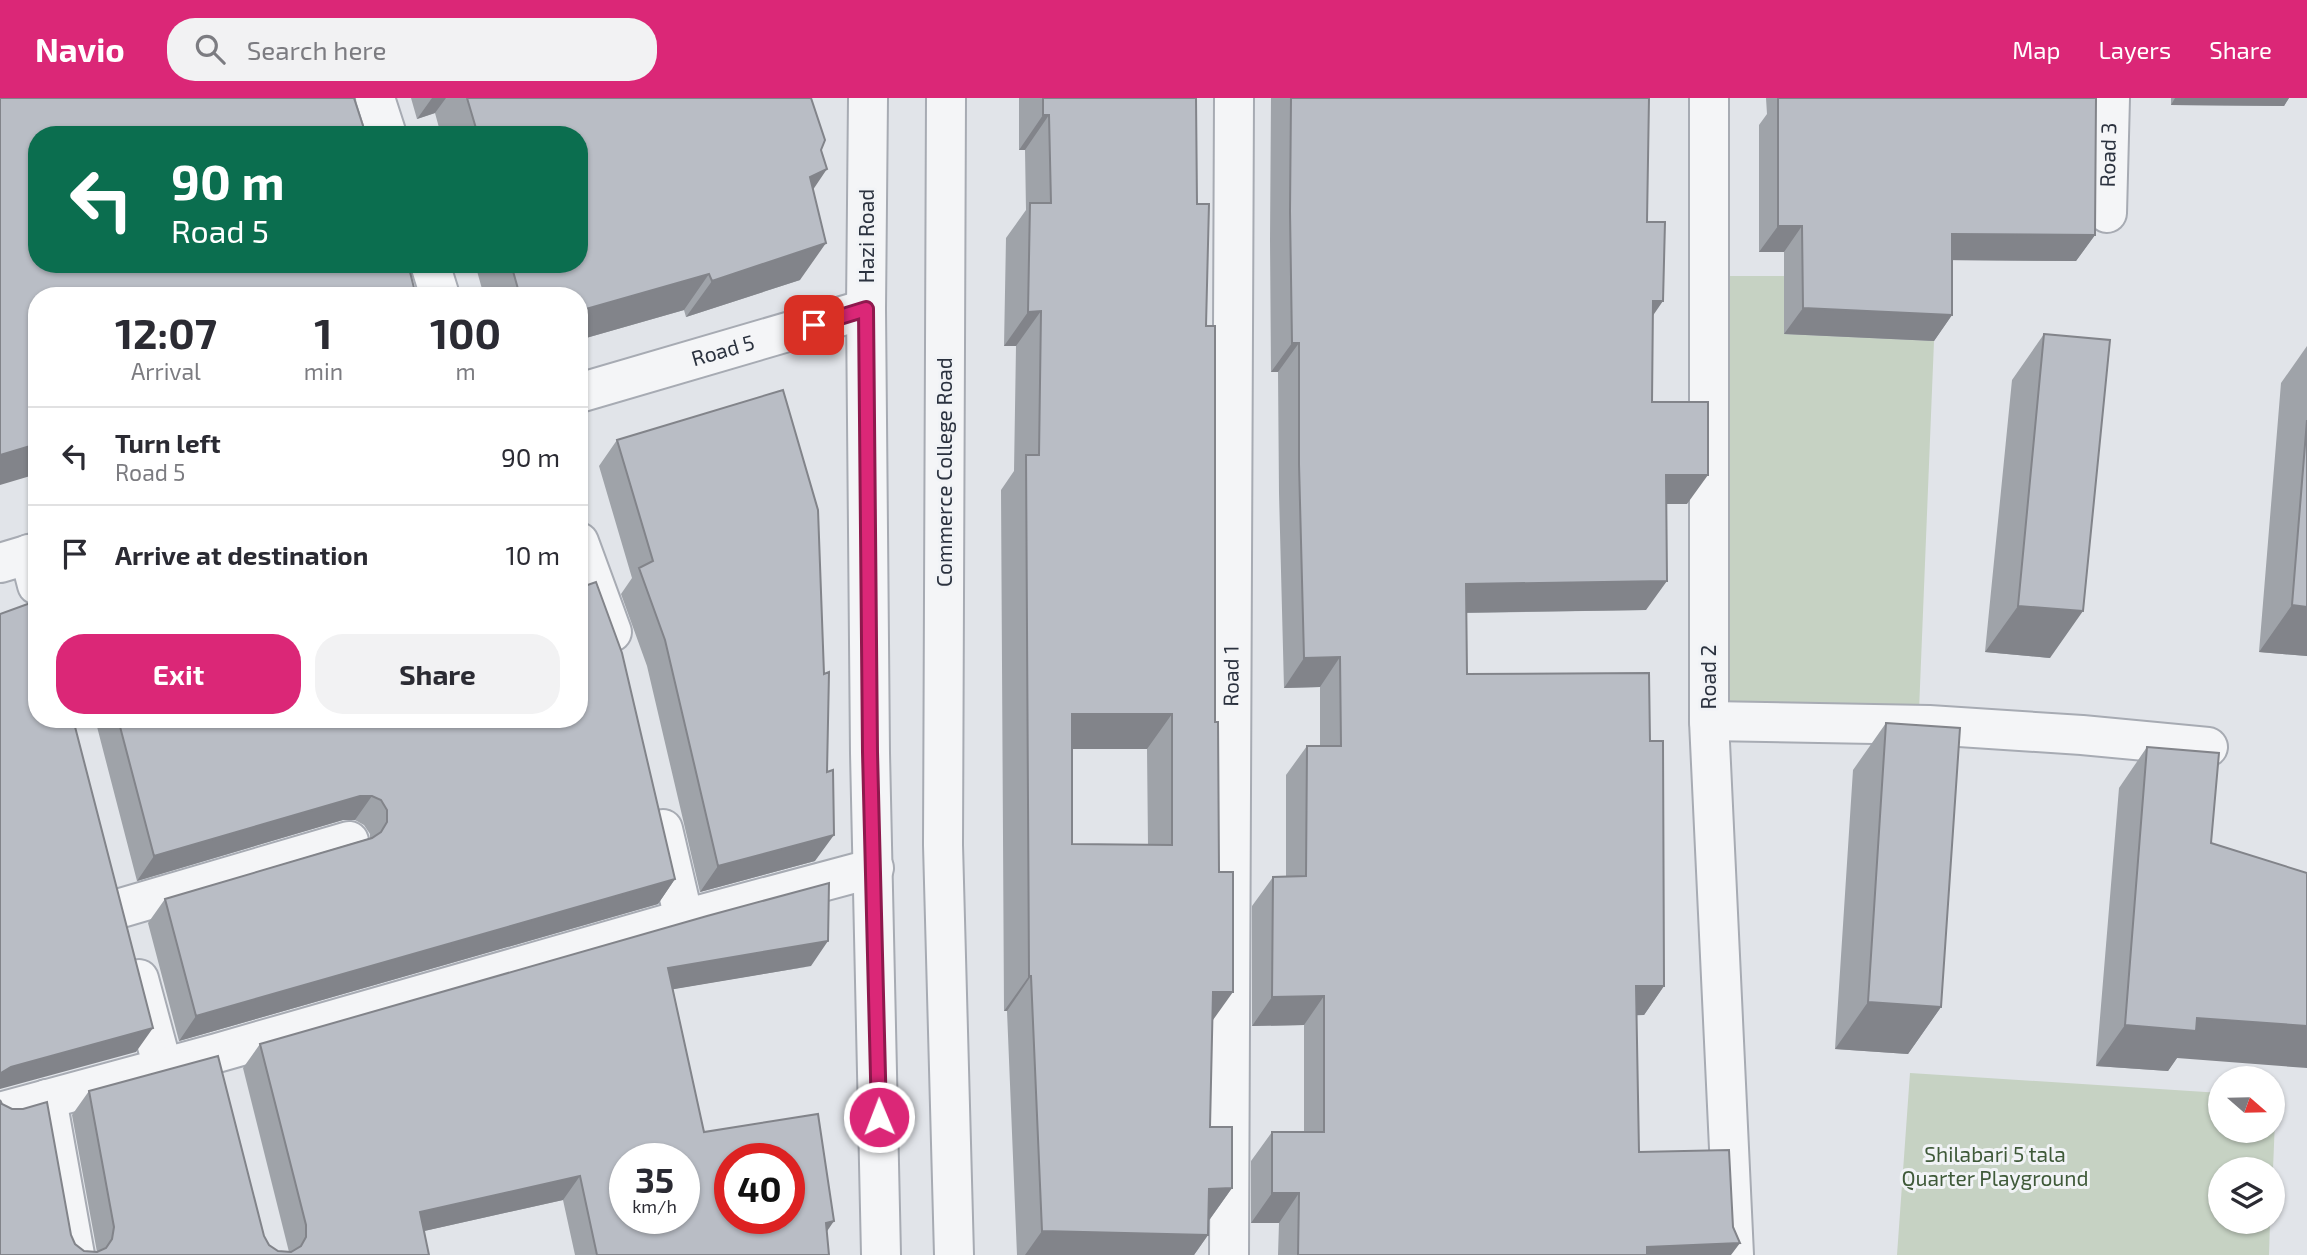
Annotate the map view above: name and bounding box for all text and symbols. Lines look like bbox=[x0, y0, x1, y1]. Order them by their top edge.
search box bbox=[167, 18, 657, 81]
text: Navio bbox=[35, 29, 125, 69]
icon: search bbox=[191, 30, 229, 68]
text: Search here bbox=[247, 34, 386, 65]
text: Map bbox=[2012, 35, 2060, 64]
text: Layers bbox=[2098, 35, 2171, 64]
text: Share bbox=[2209, 35, 2272, 64]
street label: Road 3 bbox=[2094, 122, 2120, 188]
text: 90 m bbox=[171, 151, 285, 210]
icon: left bbox=[56, 154, 147, 245]
street label: Hazi Road bbox=[853, 189, 878, 283]
text: Road 5 bbox=[171, 211, 269, 249]
pin bbox=[784, 295, 844, 355]
icon: arrive bbox=[795, 306, 833, 344]
text: 12:07 bbox=[115, 307, 217, 357]
text: 1 bbox=[314, 307, 333, 357]
text: 100 bbox=[430, 307, 501, 357]
street label: Road 5 bbox=[688, 328, 757, 370]
text: Arrival bbox=[131, 357, 201, 385]
text: min bbox=[304, 357, 343, 385]
text: m bbox=[455, 357, 476, 385]
street label: Commerce College Road bbox=[931, 357, 956, 587]
text: Turn left bbox=[115, 427, 221, 458]
icon: left bbox=[56, 437, 94, 475]
text: 90 m bbox=[501, 441, 560, 472]
text: Road 5 bbox=[115, 458, 185, 486]
icon: arrive bbox=[56, 535, 94, 573]
text: Arrive at destination bbox=[115, 539, 368, 570]
text: 10 m bbox=[505, 539, 560, 570]
button: Exit bbox=[56, 634, 301, 714]
button: Share bbox=[315, 634, 560, 714]
street label: Road 1 bbox=[1217, 645, 1243, 707]
street label: Road 2 bbox=[1695, 645, 1720, 709]
north arrow bbox=[2208, 1066, 2286, 1143]
map controls bbox=[2208, 1066, 2285, 1234]
position arrow bbox=[842, 1080, 916, 1154]
park label: Shilabari 5 tala Quarter Playground bbox=[1901, 1141, 2089, 1191]
speed limit sign: 40 bbox=[714, 1143, 805, 1234]
button: layers bbox=[2208, 1157, 2285, 1234]
text: 35 bbox=[635, 1158, 674, 1200]
text: km/h bbox=[632, 1195, 677, 1217]

